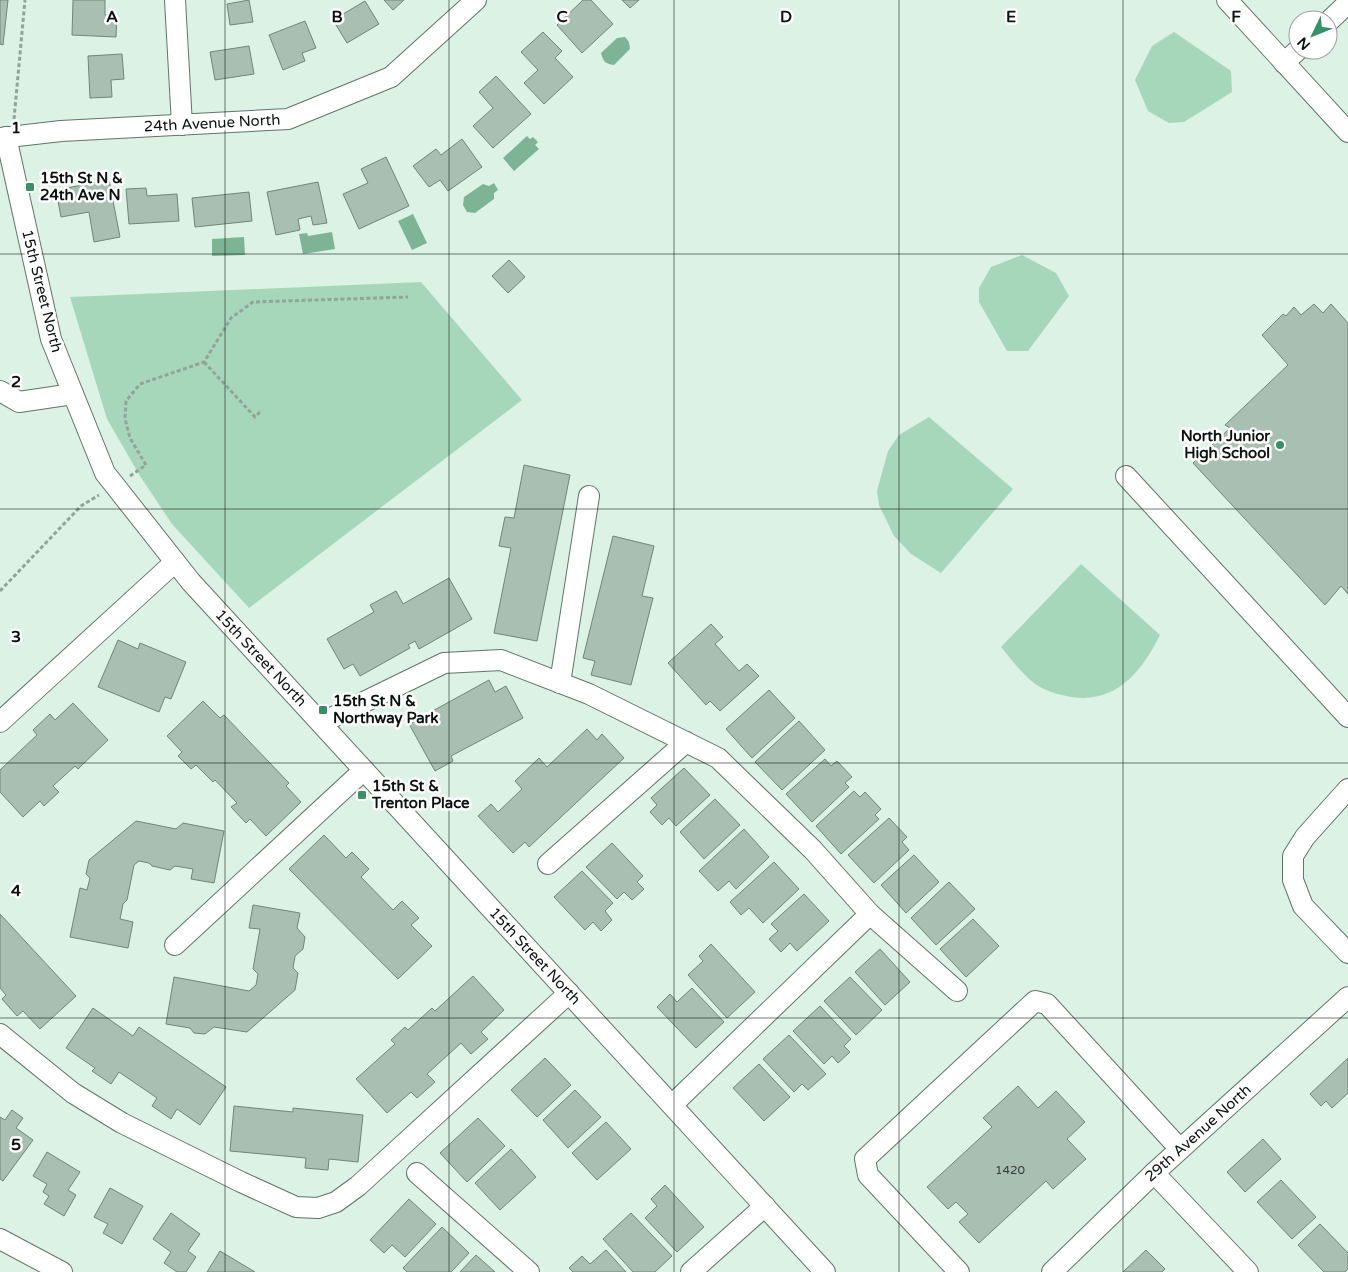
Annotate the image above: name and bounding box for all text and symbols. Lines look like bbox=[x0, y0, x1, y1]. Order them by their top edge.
text: A bbox=[106, 7, 118, 27]
text: B bbox=[331, 7, 343, 27]
text: C bbox=[556, 7, 568, 27]
text: D bbox=[780, 7, 792, 27]
text: E bbox=[1006, 7, 1016, 27]
text: F bbox=[1231, 7, 1241, 27]
north arrow bbox=[1288, 10, 1338, 60]
text: N bbox=[1294, 34, 1314, 53]
street label: 24th Avenue North bbox=[143, 110, 281, 136]
text: 1 bbox=[11, 118, 21, 138]
place label: 15th St N & 24th Ave N bbox=[40, 169, 123, 204]
marker: 15th St N & 24th Ave N bbox=[24, 181, 36, 193]
street label: 15th Street North bbox=[18, 228, 66, 354]
text: 2 bbox=[11, 372, 21, 392]
place label: North Junior High School bbox=[1181, 427, 1270, 463]
marker: North Junior High School bbox=[1274, 439, 1286, 451]
street label: 15th Street North bbox=[211, 606, 311, 710]
text: 3 bbox=[11, 627, 21, 647]
place label: 15th St N & Northway Park bbox=[333, 692, 439, 728]
marker: 15th St N & Northway Park bbox=[317, 704, 329, 716]
place label: 15th St & Trenton Place bbox=[371, 777, 470, 812]
marker: 15th St & Trenton Place bbox=[356, 789, 368, 801]
text: 4 bbox=[11, 881, 21, 901]
street label: 15th Street North bbox=[485, 904, 585, 1008]
street label: 29th Avenue North bbox=[1141, 1081, 1255, 1185]
text: 5 bbox=[11, 1135, 21, 1155]
house number: 1420 bbox=[995, 1163, 1026, 1177]

